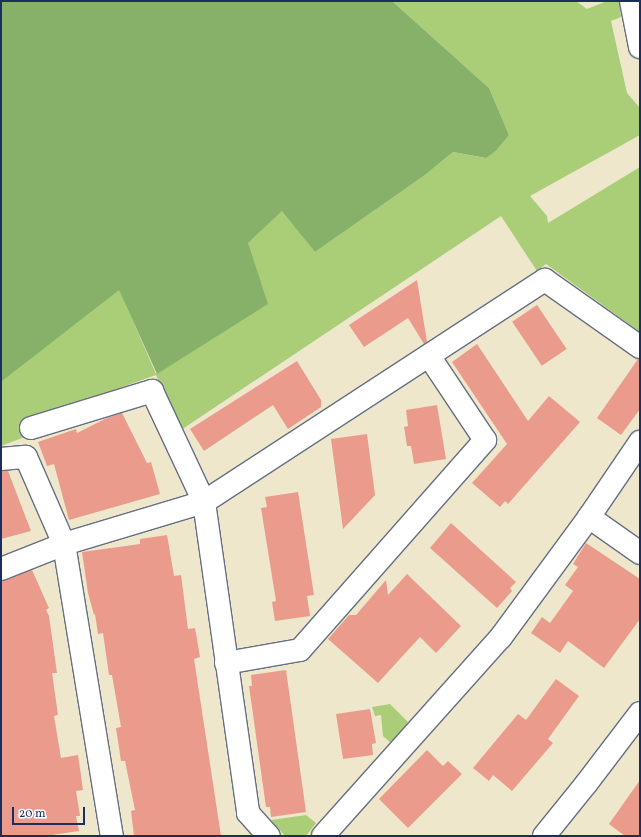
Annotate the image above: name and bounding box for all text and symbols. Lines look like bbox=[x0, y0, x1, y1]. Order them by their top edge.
scale bar bbox=[14, 799, 87, 825]
text: 20 m bbox=[19, 806, 46, 822]

